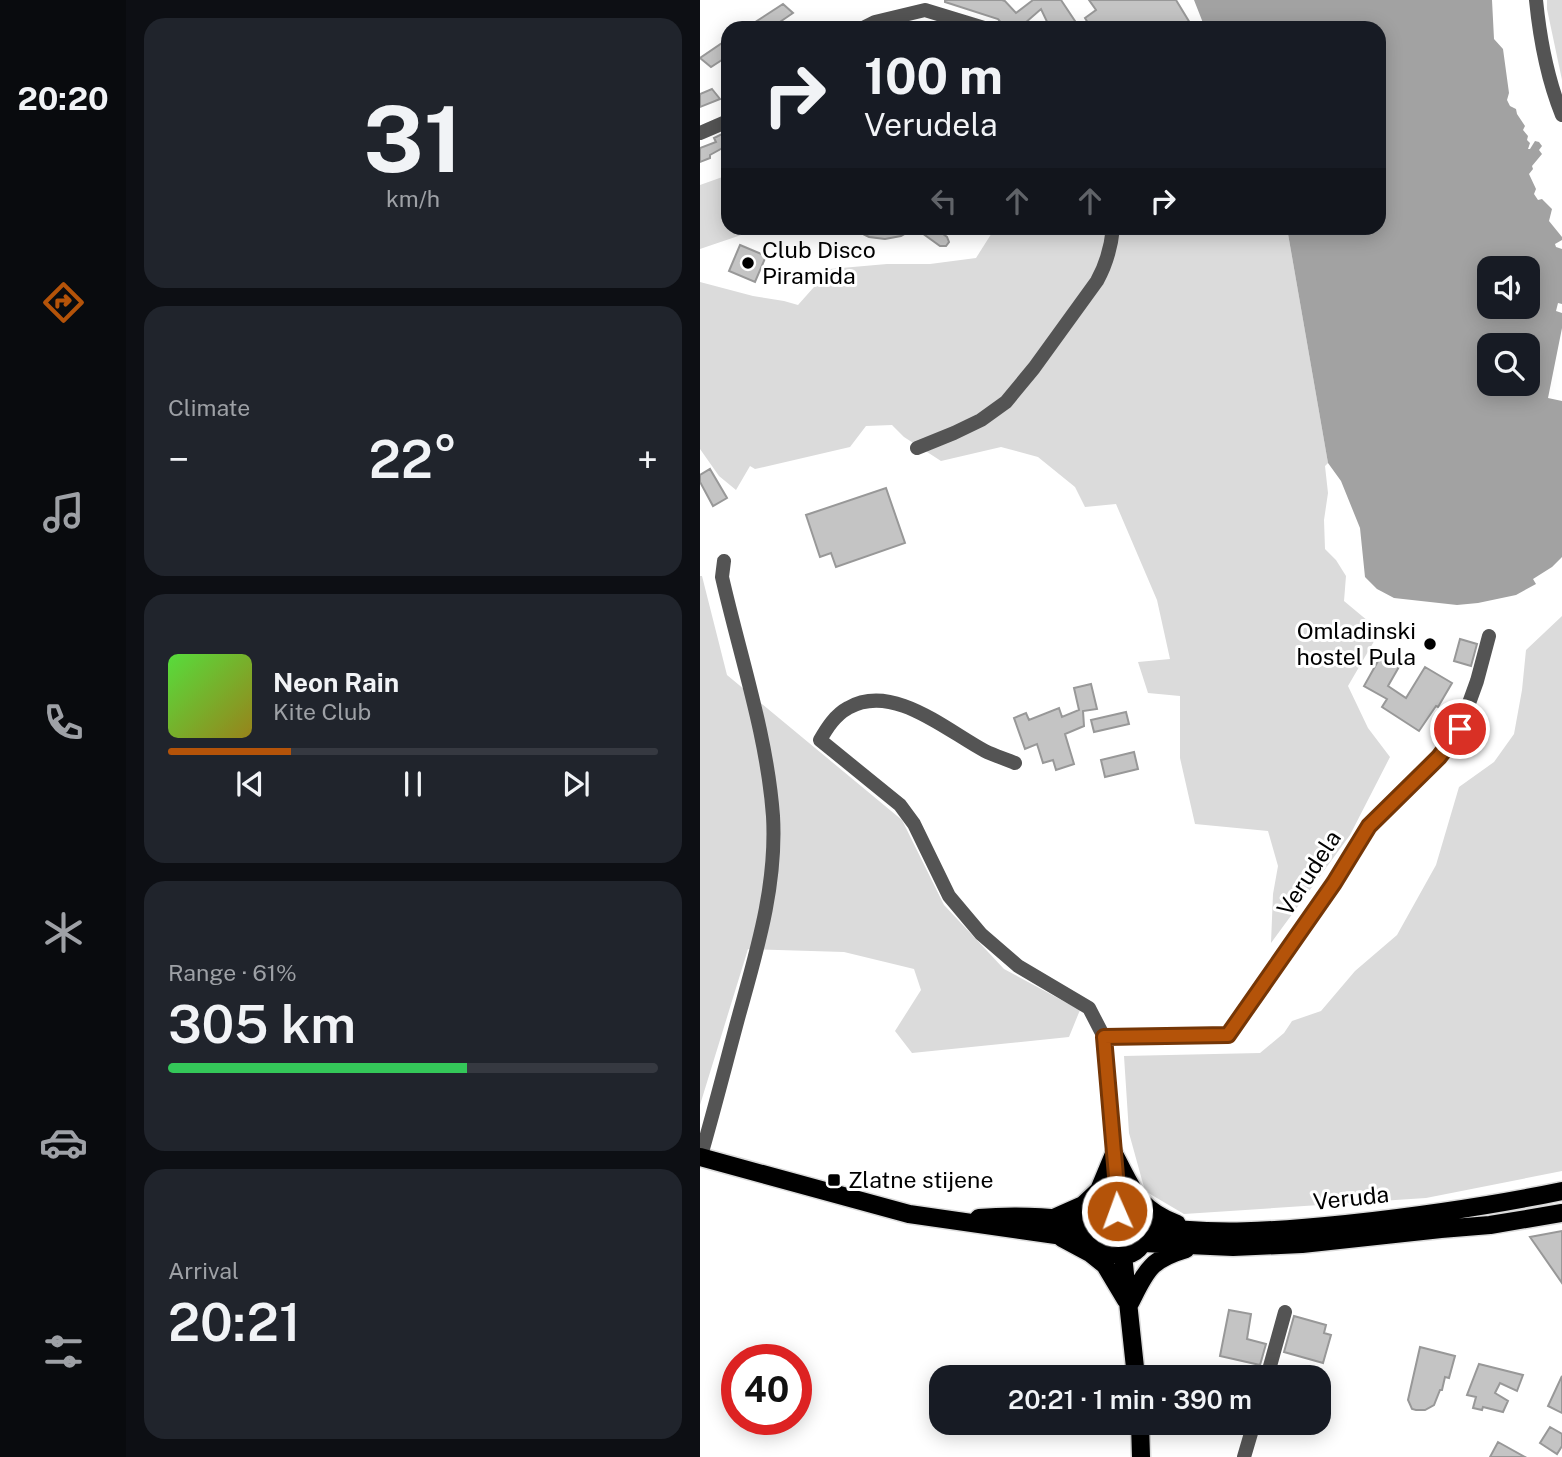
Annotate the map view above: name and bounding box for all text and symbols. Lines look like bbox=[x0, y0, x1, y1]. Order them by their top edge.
text: 100 m bbox=[864, 47, 1003, 105]
icon: right bbox=[749, 49, 840, 140]
text: 20:20 bbox=[17, 80, 109, 117]
text: 31 bbox=[363, 86, 463, 192]
text: Verudela bbox=[864, 106, 998, 143]
icon: left bbox=[925, 182, 963, 220]
icon: ahead bbox=[998, 182, 1036, 220]
icon: ahead bbox=[1071, 182, 1109, 220]
icon: right bbox=[1144, 182, 1182, 220]
text: km/h bbox=[386, 185, 440, 212]
place label: Club Disco Piramida bbox=[762, 236, 876, 289]
marker: Club Disco Piramida bbox=[740, 255, 756, 271]
map controls bbox=[1477, 256, 1540, 396]
button: sound bbox=[1477, 256, 1540, 319]
icon: directions bbox=[39, 278, 88, 327]
button: search bbox=[1477, 333, 1540, 396]
text: Climate bbox=[168, 394, 250, 421]
text: 22° bbox=[369, 429, 457, 490]
text: − bbox=[168, 437, 189, 482]
text: + bbox=[637, 437, 658, 482]
icon: music bbox=[39, 488, 88, 537]
place label: Omladinski hostel Pula bbox=[1297, 617, 1416, 670]
marker: Omladinski hostel Pula bbox=[1422, 636, 1438, 652]
text: Neon Rain bbox=[273, 667, 399, 698]
icon: phone bbox=[39, 698, 88, 747]
text: Kite Club bbox=[273, 698, 371, 725]
pin bbox=[1430, 699, 1490, 759]
icon: arrive bbox=[1441, 710, 1479, 748]
icon: previous bbox=[231, 765, 269, 803]
icon: pause bbox=[394, 765, 432, 803]
icon: next bbox=[557, 765, 595, 803]
street label: Verudela bbox=[1271, 825, 1346, 920]
icon: climate bbox=[39, 908, 88, 957]
text: Range · 61% bbox=[168, 959, 297, 986]
text: 305 km bbox=[168, 994, 356, 1055]
icon: car bbox=[39, 1118, 88, 1167]
place label: Zlatne stijene bbox=[848, 1166, 993, 1193]
marker: Zlatne stijene bbox=[826, 1172, 842, 1188]
position arrow bbox=[1080, 1174, 1154, 1248]
street label: Veruda bbox=[1312, 1180, 1390, 1215]
text: Arrival bbox=[168, 1257, 239, 1284]
text: 20:21 bbox=[168, 1292, 301, 1353]
icon: filters bbox=[39, 1327, 88, 1376]
speed limit sign: 40 bbox=[721, 1344, 812, 1435]
text: 20:21 · 1 min · 390 m bbox=[1008, 1384, 1252, 1415]

